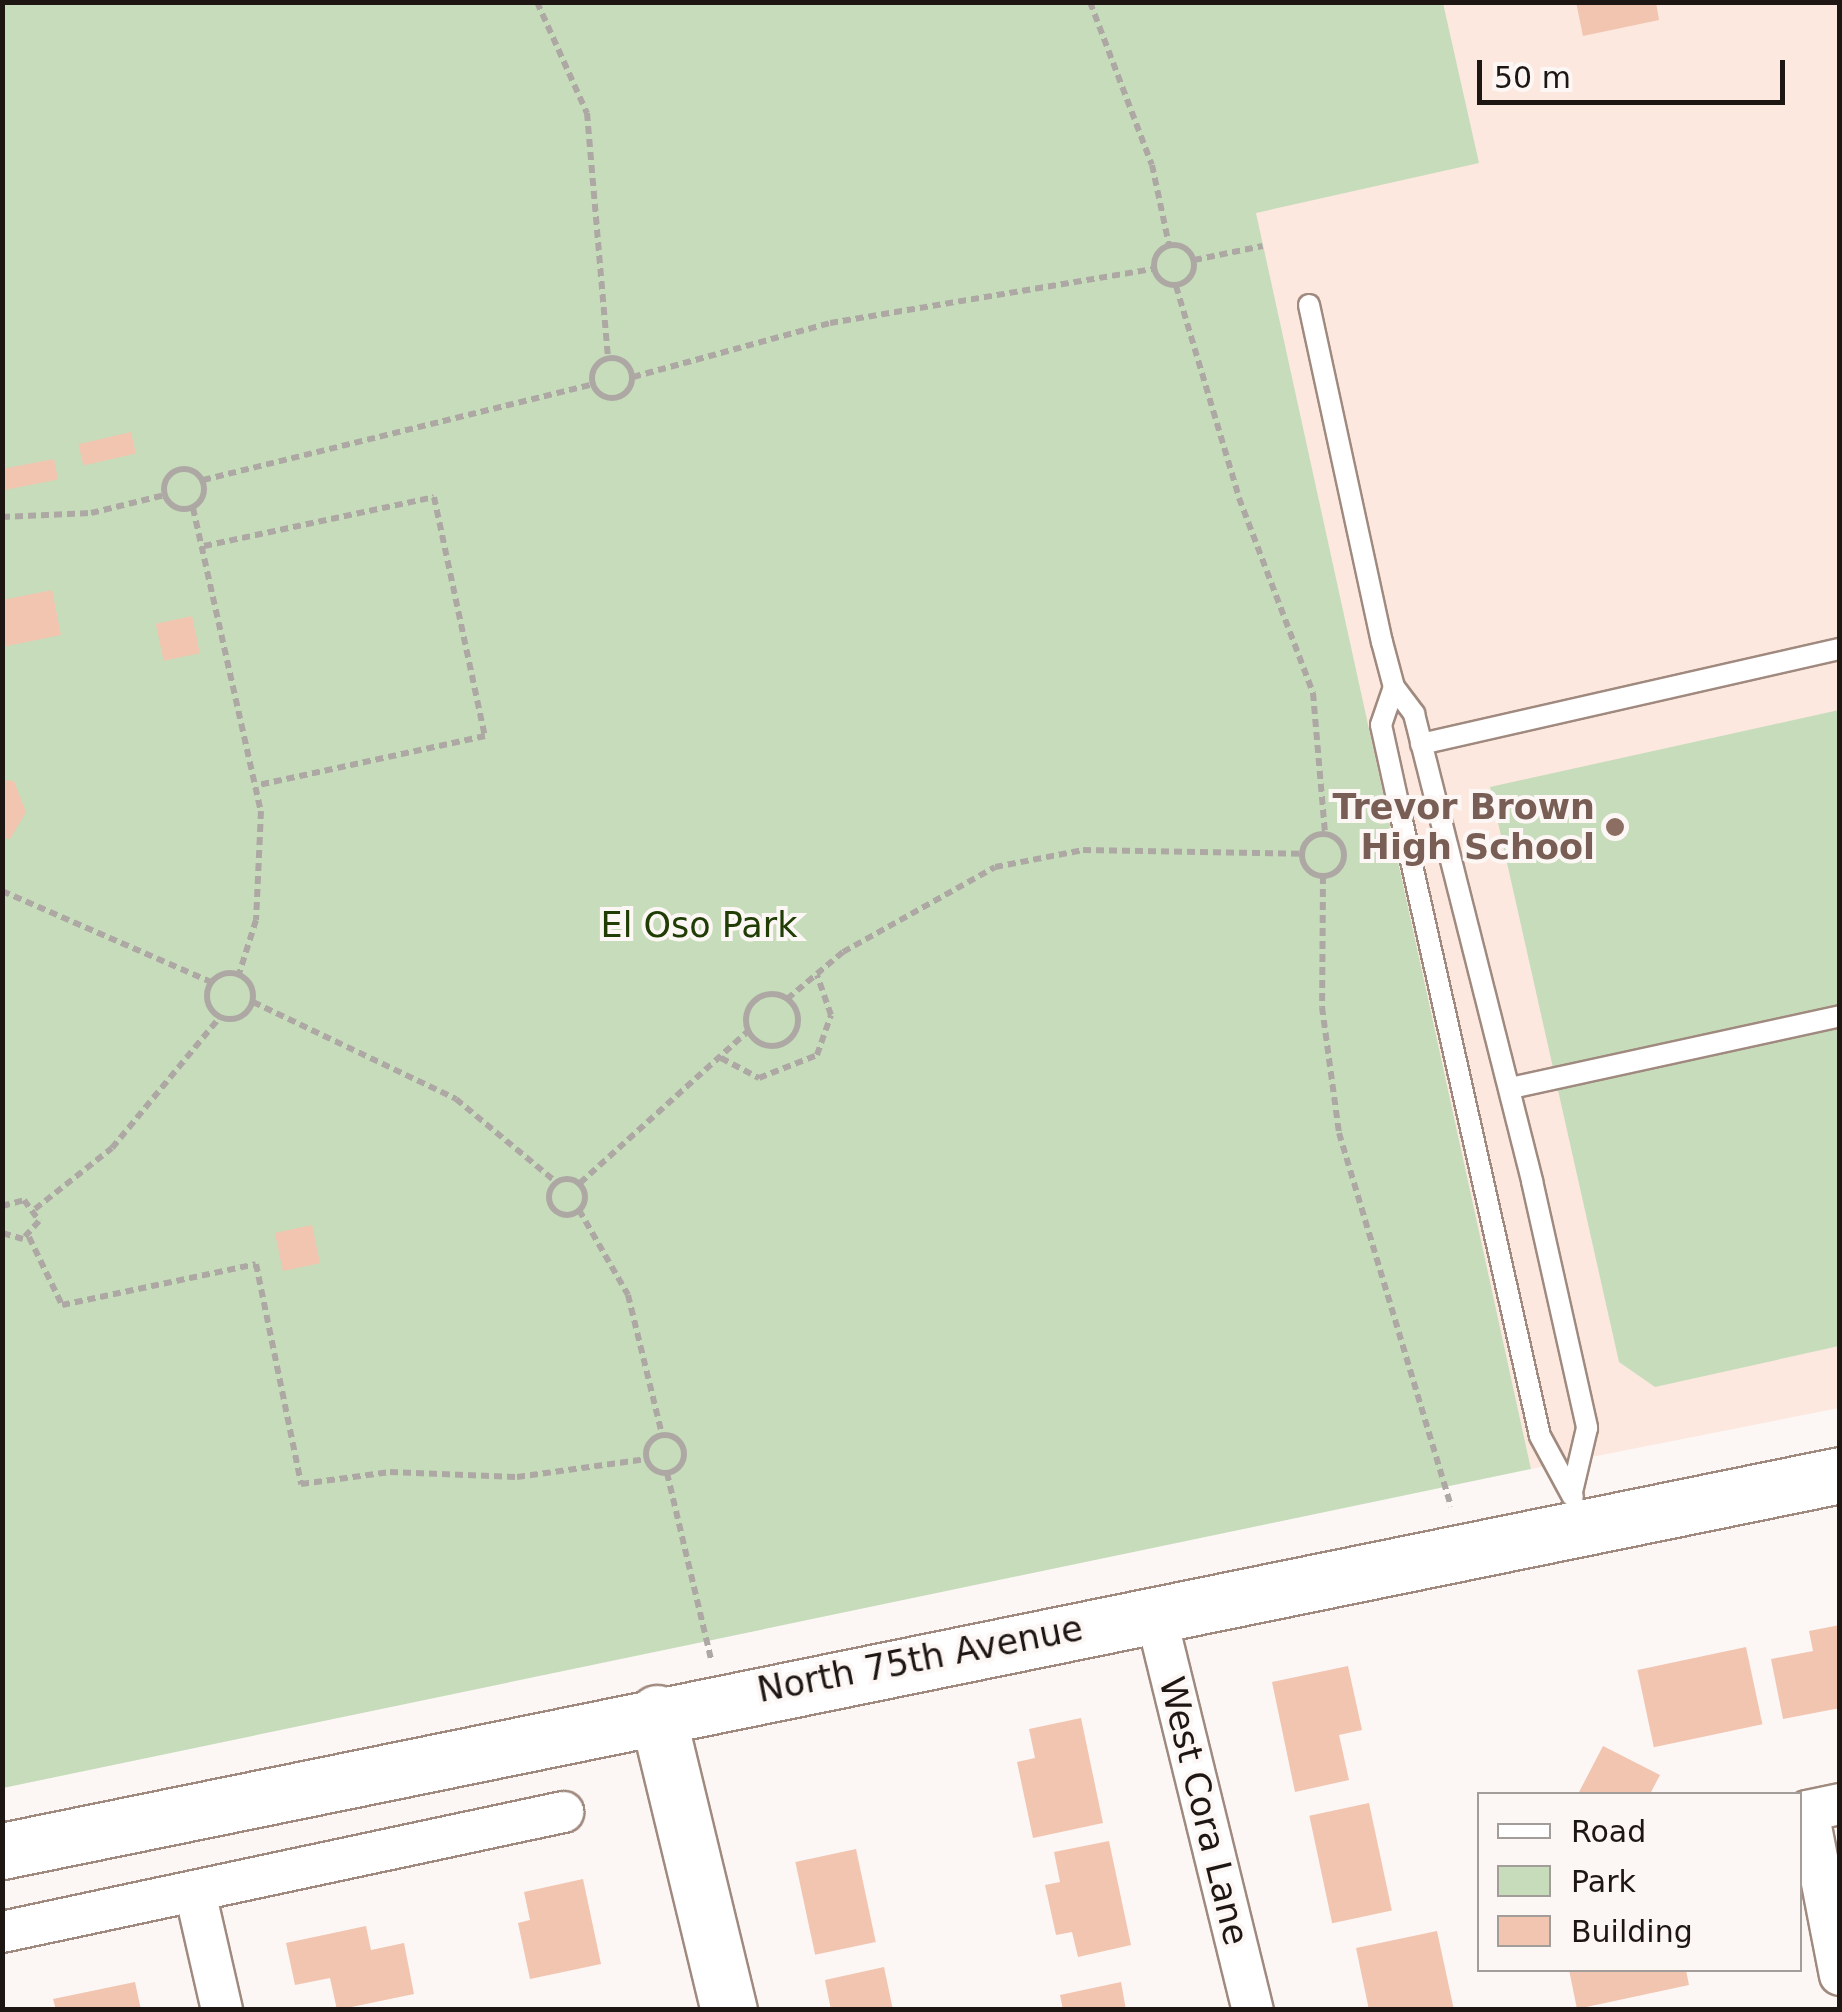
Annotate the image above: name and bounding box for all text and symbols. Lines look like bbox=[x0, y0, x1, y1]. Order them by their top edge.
scale bar bbox=[1482, 40, 1790, 102]
text: 50 m bbox=[1494, 60, 1571, 95]
place label: Trevor Brown High School bbox=[1332, 786, 1595, 868]
marker: Trevor Brown High School bbox=[1604, 816, 1626, 838]
park label: El Oso Park bbox=[601, 904, 797, 946]
street label: North 75th Avenue bbox=[754, 1607, 1086, 1711]
street label: West Cora Lane bbox=[1150, 1673, 1258, 1949]
legend bbox=[1477, 1792, 1802, 1972]
text: Road bbox=[1571, 1814, 1646, 1849]
text: Park bbox=[1571, 1864, 1636, 1899]
text: Building bbox=[1571, 1914, 1693, 1949]

